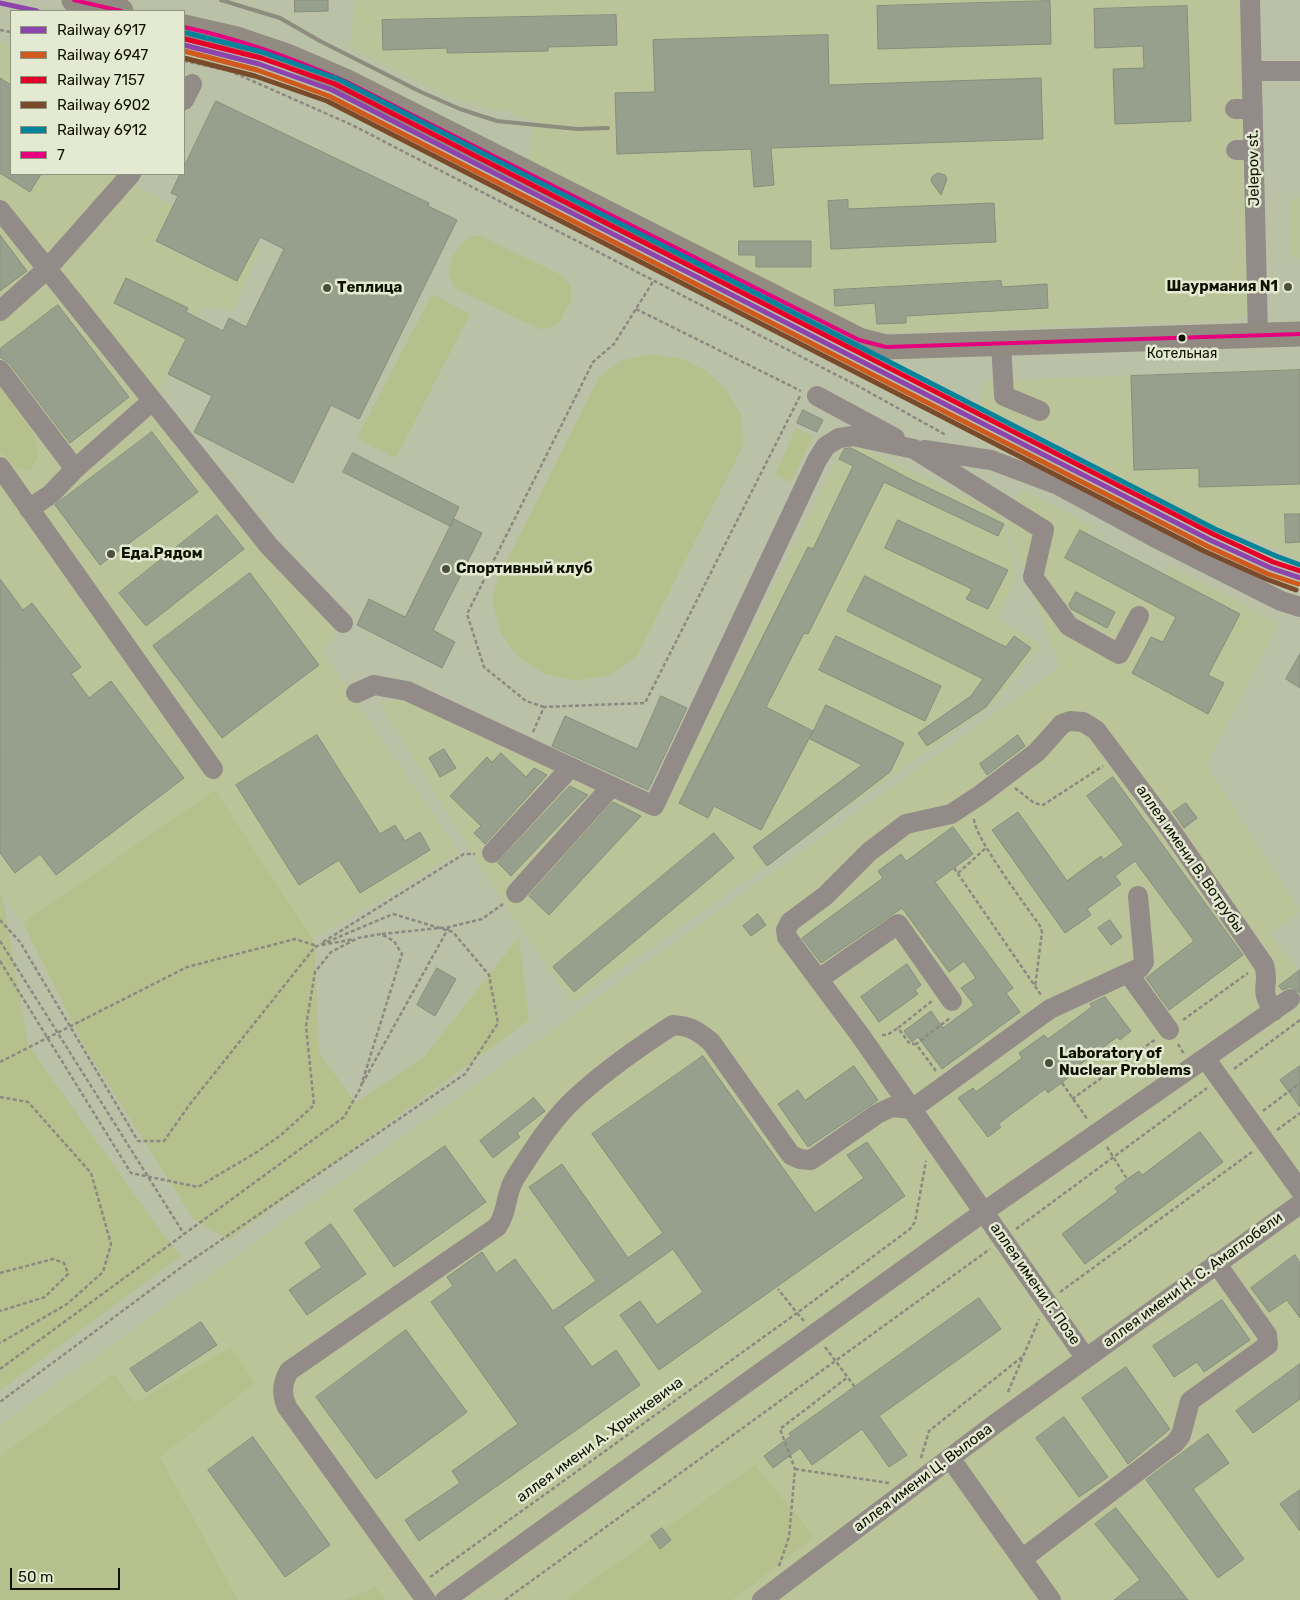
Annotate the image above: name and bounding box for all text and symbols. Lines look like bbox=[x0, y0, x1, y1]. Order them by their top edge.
legend bbox=[10, 10, 185, 175]
text: Railway 6917 bbox=[57, 21, 146, 39]
text: Railway 6947 bbox=[57, 46, 148, 64]
text: Railway 7157 bbox=[57, 71, 145, 89]
text: Railway 6902 bbox=[57, 96, 150, 114]
text: Railway 6912 bbox=[57, 121, 147, 139]
street label: Jelepov st. bbox=[1244, 130, 1264, 206]
text: 7 bbox=[57, 146, 65, 164]
place label: Шаурмания N1 bbox=[1167, 278, 1278, 296]
place label: Теплица bbox=[337, 279, 402, 297]
marker: Шаурмания N1 bbox=[1282, 281, 1294, 293]
marker: Теплица bbox=[321, 282, 333, 294]
marker: Котельная bbox=[1177, 333, 1187, 343]
place label: Котельная bbox=[1147, 346, 1217, 362]
place label: Еда.Рядом bbox=[121, 545, 203, 563]
marker: Еда.Рядом bbox=[105, 548, 117, 560]
place label: Спортивный клуб bbox=[456, 560, 593, 578]
marker: Спортивный клуб bbox=[440, 563, 452, 575]
street label: аллея имени В. Вотрубы bbox=[1132, 782, 1248, 936]
place label: Laboratory of Nuclear Problems bbox=[1059, 1045, 1191, 1080]
marker: Laboratory of Nuclear Problems bbox=[1043, 1057, 1055, 1069]
street label: аллея имени Н. С. Амаглобели bbox=[1100, 1209, 1286, 1351]
street label: аллея имени Г. Позе bbox=[986, 1220, 1084, 1348]
street label: аллея имени А. Хрынкевича bbox=[513, 1374, 687, 1506]
street label: аллея имени Ц. Вылова bbox=[850, 1420, 996, 1536]
scale bar bbox=[12, 1558, 122, 1590]
text: 50 m bbox=[18, 1568, 53, 1586]

